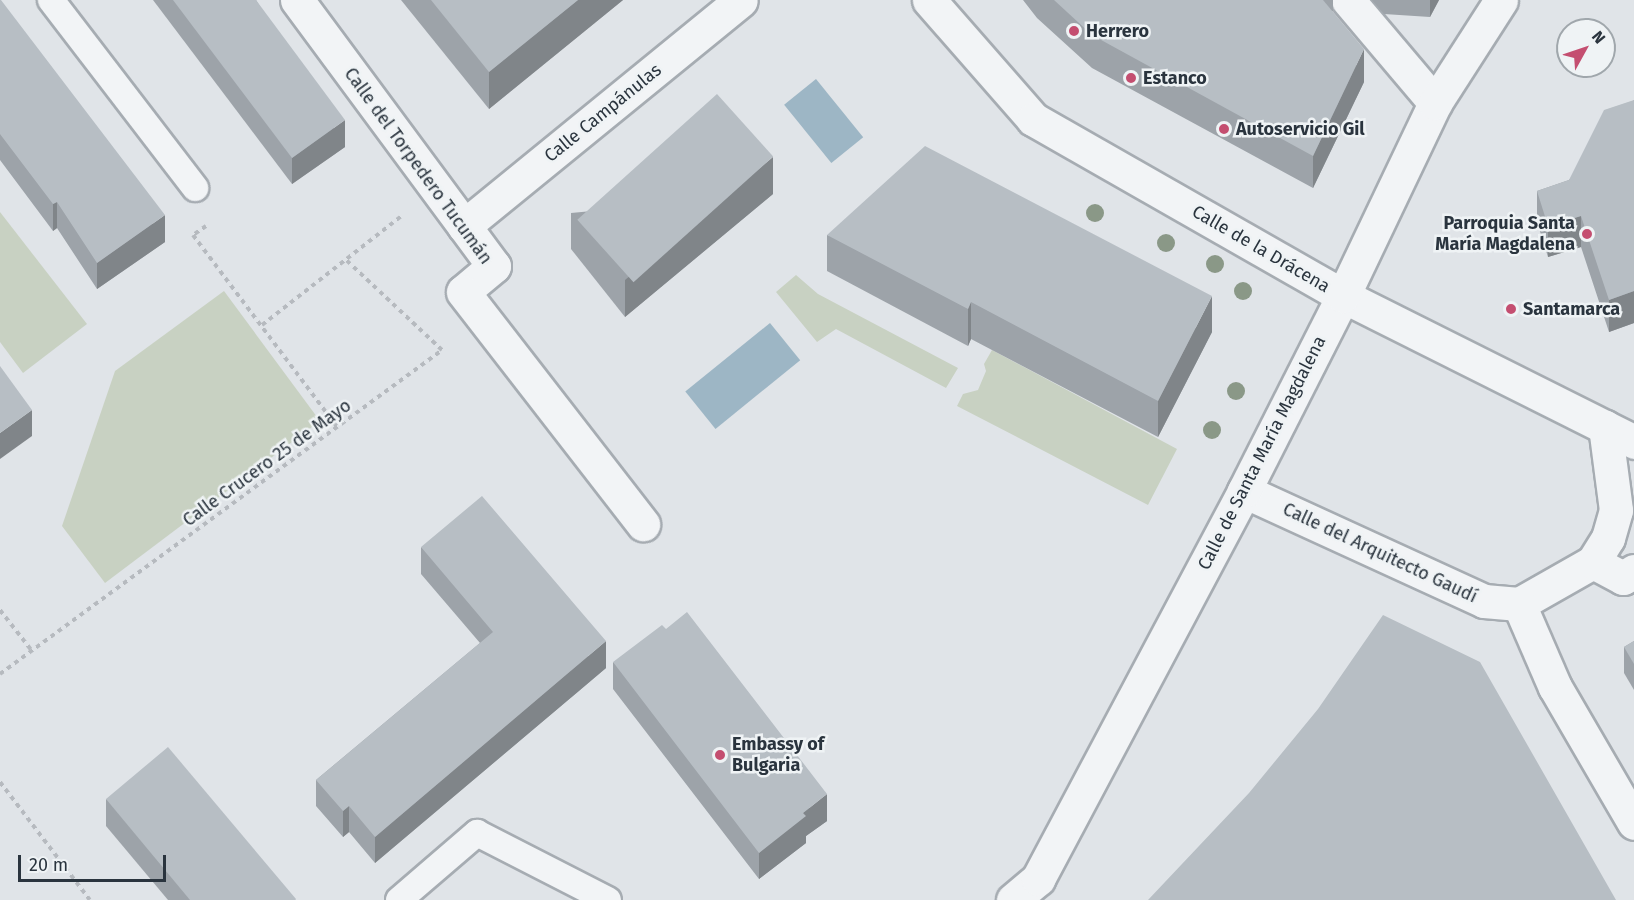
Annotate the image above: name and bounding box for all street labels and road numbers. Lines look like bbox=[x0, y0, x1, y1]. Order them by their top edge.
street label: Calle Campánulas bbox=[540, 59, 666, 167]
street label: Calle del Torpedero Tucumán bbox=[339, 64, 497, 268]
street label: Calle de la Drácena bbox=[1188, 201, 1334, 297]
street label: Calle de Santa María Magdalena bbox=[1193, 332, 1331, 574]
street label: Calle Crucero 25 de Mayo bbox=[179, 395, 355, 531]
street label: Calle del Arquitecto Gaudí bbox=[1279, 498, 1481, 608]

